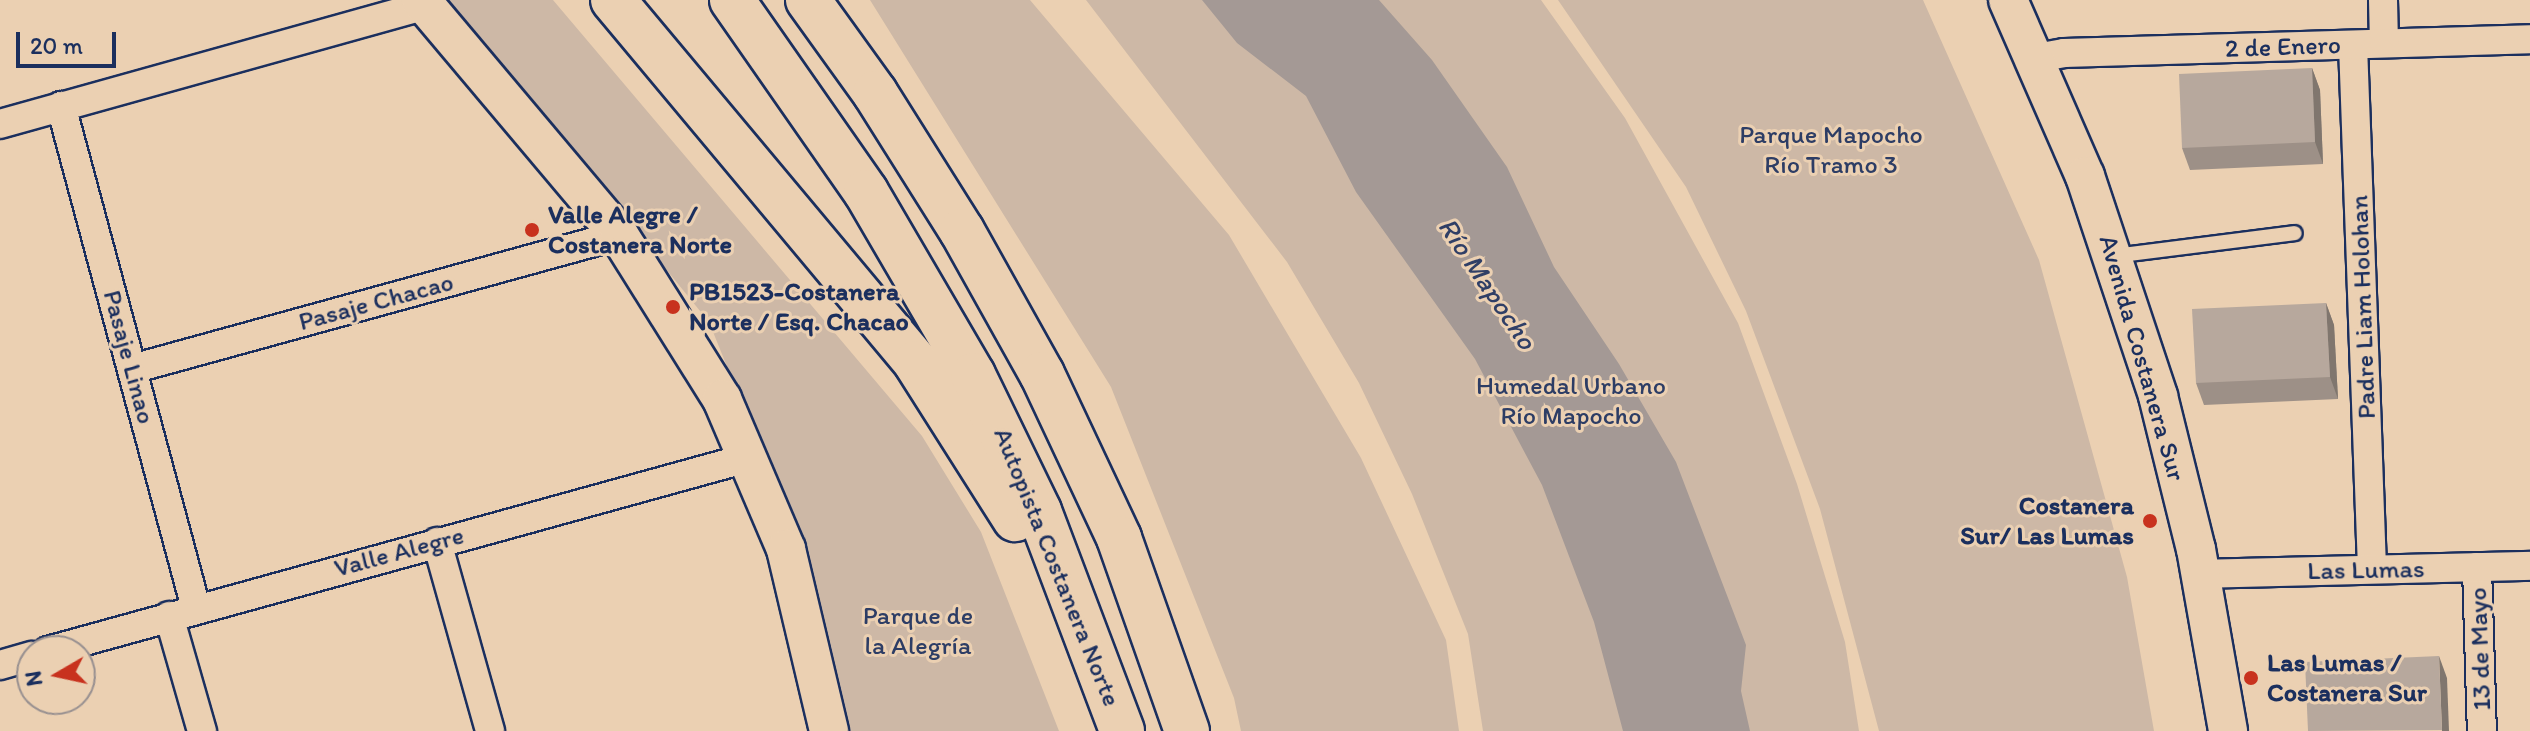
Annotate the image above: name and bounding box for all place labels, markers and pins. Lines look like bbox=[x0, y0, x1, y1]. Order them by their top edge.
place label: Valle Alegre / Costanera Norte bbox=[548, 199, 732, 260]
marker: Valle Alegre / Costanera Norte bbox=[523, 221, 541, 239]
place label: PB1523-Costanera Norte / Esq. Chacao bbox=[689, 276, 908, 338]
marker: PB1523-Costanera Norte / Esq. Chacao bbox=[664, 298, 682, 316]
place label: Costanera Sur/ Las Lumas bbox=[1960, 490, 2134, 552]
marker: Costanera Sur/ Las Lumas bbox=[2141, 512, 2159, 530]
place label: Las Lumas / Costanera Sur bbox=[2267, 647, 2427, 708]
marker: Las Lumas / Costanera Sur bbox=[2242, 669, 2260, 687]

